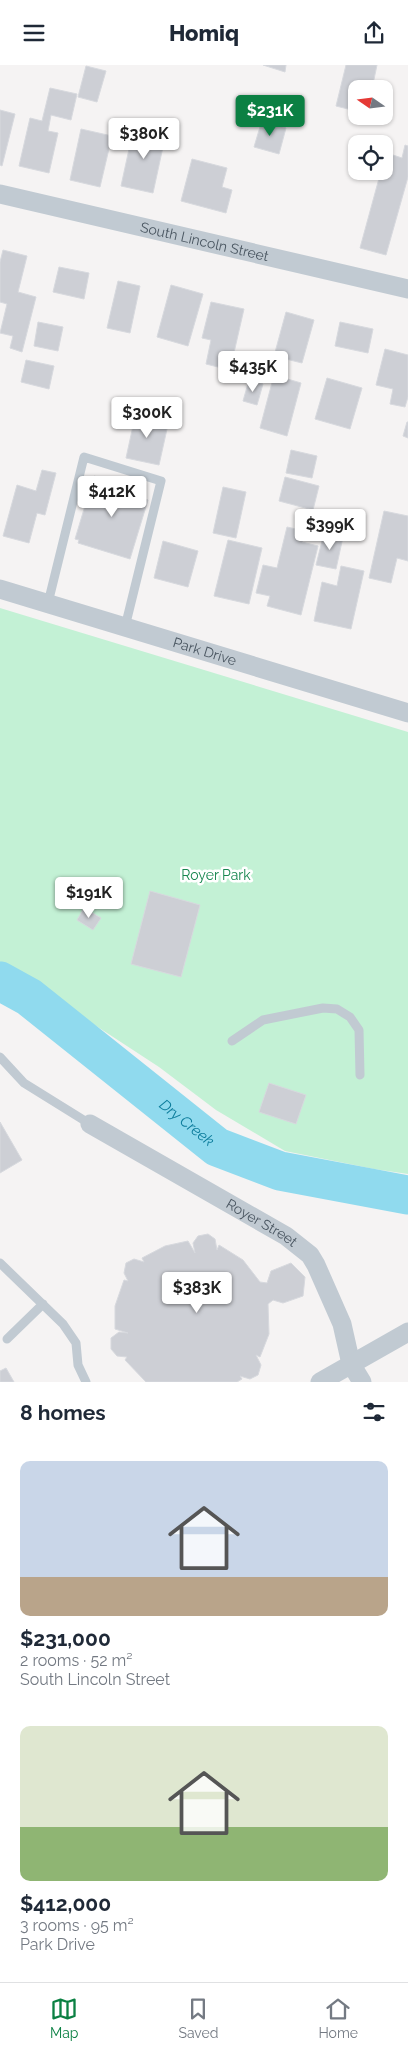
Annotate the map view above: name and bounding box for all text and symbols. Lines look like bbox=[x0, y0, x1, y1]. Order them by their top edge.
icon: menu bbox=[20, 19, 48, 47]
icon: share bbox=[360, 19, 388, 47]
text: Homiq bbox=[169, 20, 239, 46]
north arrow bbox=[348, 80, 392, 125]
map controls bbox=[348, 80, 393, 180]
pin: $231K bbox=[235, 95, 305, 137]
text: $231K bbox=[247, 101, 293, 120]
pin: $380K bbox=[109, 117, 179, 160]
text: $380K bbox=[119, 124, 169, 143]
button: locate bbox=[348, 135, 393, 180]
street label: South Lincoln Street bbox=[139, 219, 271, 264]
pin: $435K bbox=[218, 351, 288, 393]
text: $435K bbox=[229, 357, 277, 376]
pin: $300K bbox=[112, 397, 182, 439]
text: $300K bbox=[122, 403, 172, 422]
pin: $412K bbox=[77, 475, 147, 518]
text: $412K bbox=[89, 482, 135, 501]
pin: $399K bbox=[295, 509, 365, 551]
text: $399K bbox=[306, 515, 354, 534]
street label: Park Drive bbox=[171, 634, 238, 668]
park label: Royer Park bbox=[181, 867, 251, 883]
pin: $191K bbox=[54, 877, 124, 919]
text: $191K bbox=[66, 883, 112, 902]
water label: Dry Creek bbox=[156, 1096, 218, 1150]
street label: Royer Street bbox=[223, 1196, 301, 1250]
pin: $383K bbox=[162, 1271, 232, 1314]
text: $383K bbox=[173, 1278, 221, 1297]
icon: filters bbox=[360, 1398, 388, 1426]
text: 8 homes bbox=[20, 1400, 106, 1425]
icon: home bbox=[159, 1493, 249, 1583]
text: $231,000 bbox=[20, 1626, 111, 1651]
text: 2 rooms · 52 m² bbox=[20, 1651, 132, 1670]
text: South Lincoln Street bbox=[20, 1670, 170, 1689]
icon: home bbox=[159, 1758, 249, 1848]
text: $412,000 bbox=[20, 1891, 111, 1916]
text: 3 rooms · 95 m² bbox=[20, 1916, 134, 1935]
text: Park Drive bbox=[20, 1935, 95, 1954]
tab: Map bbox=[50, 1995, 78, 2041]
tab: Saved bbox=[178, 1995, 218, 2041]
tab: Home bbox=[318, 1995, 358, 2041]

